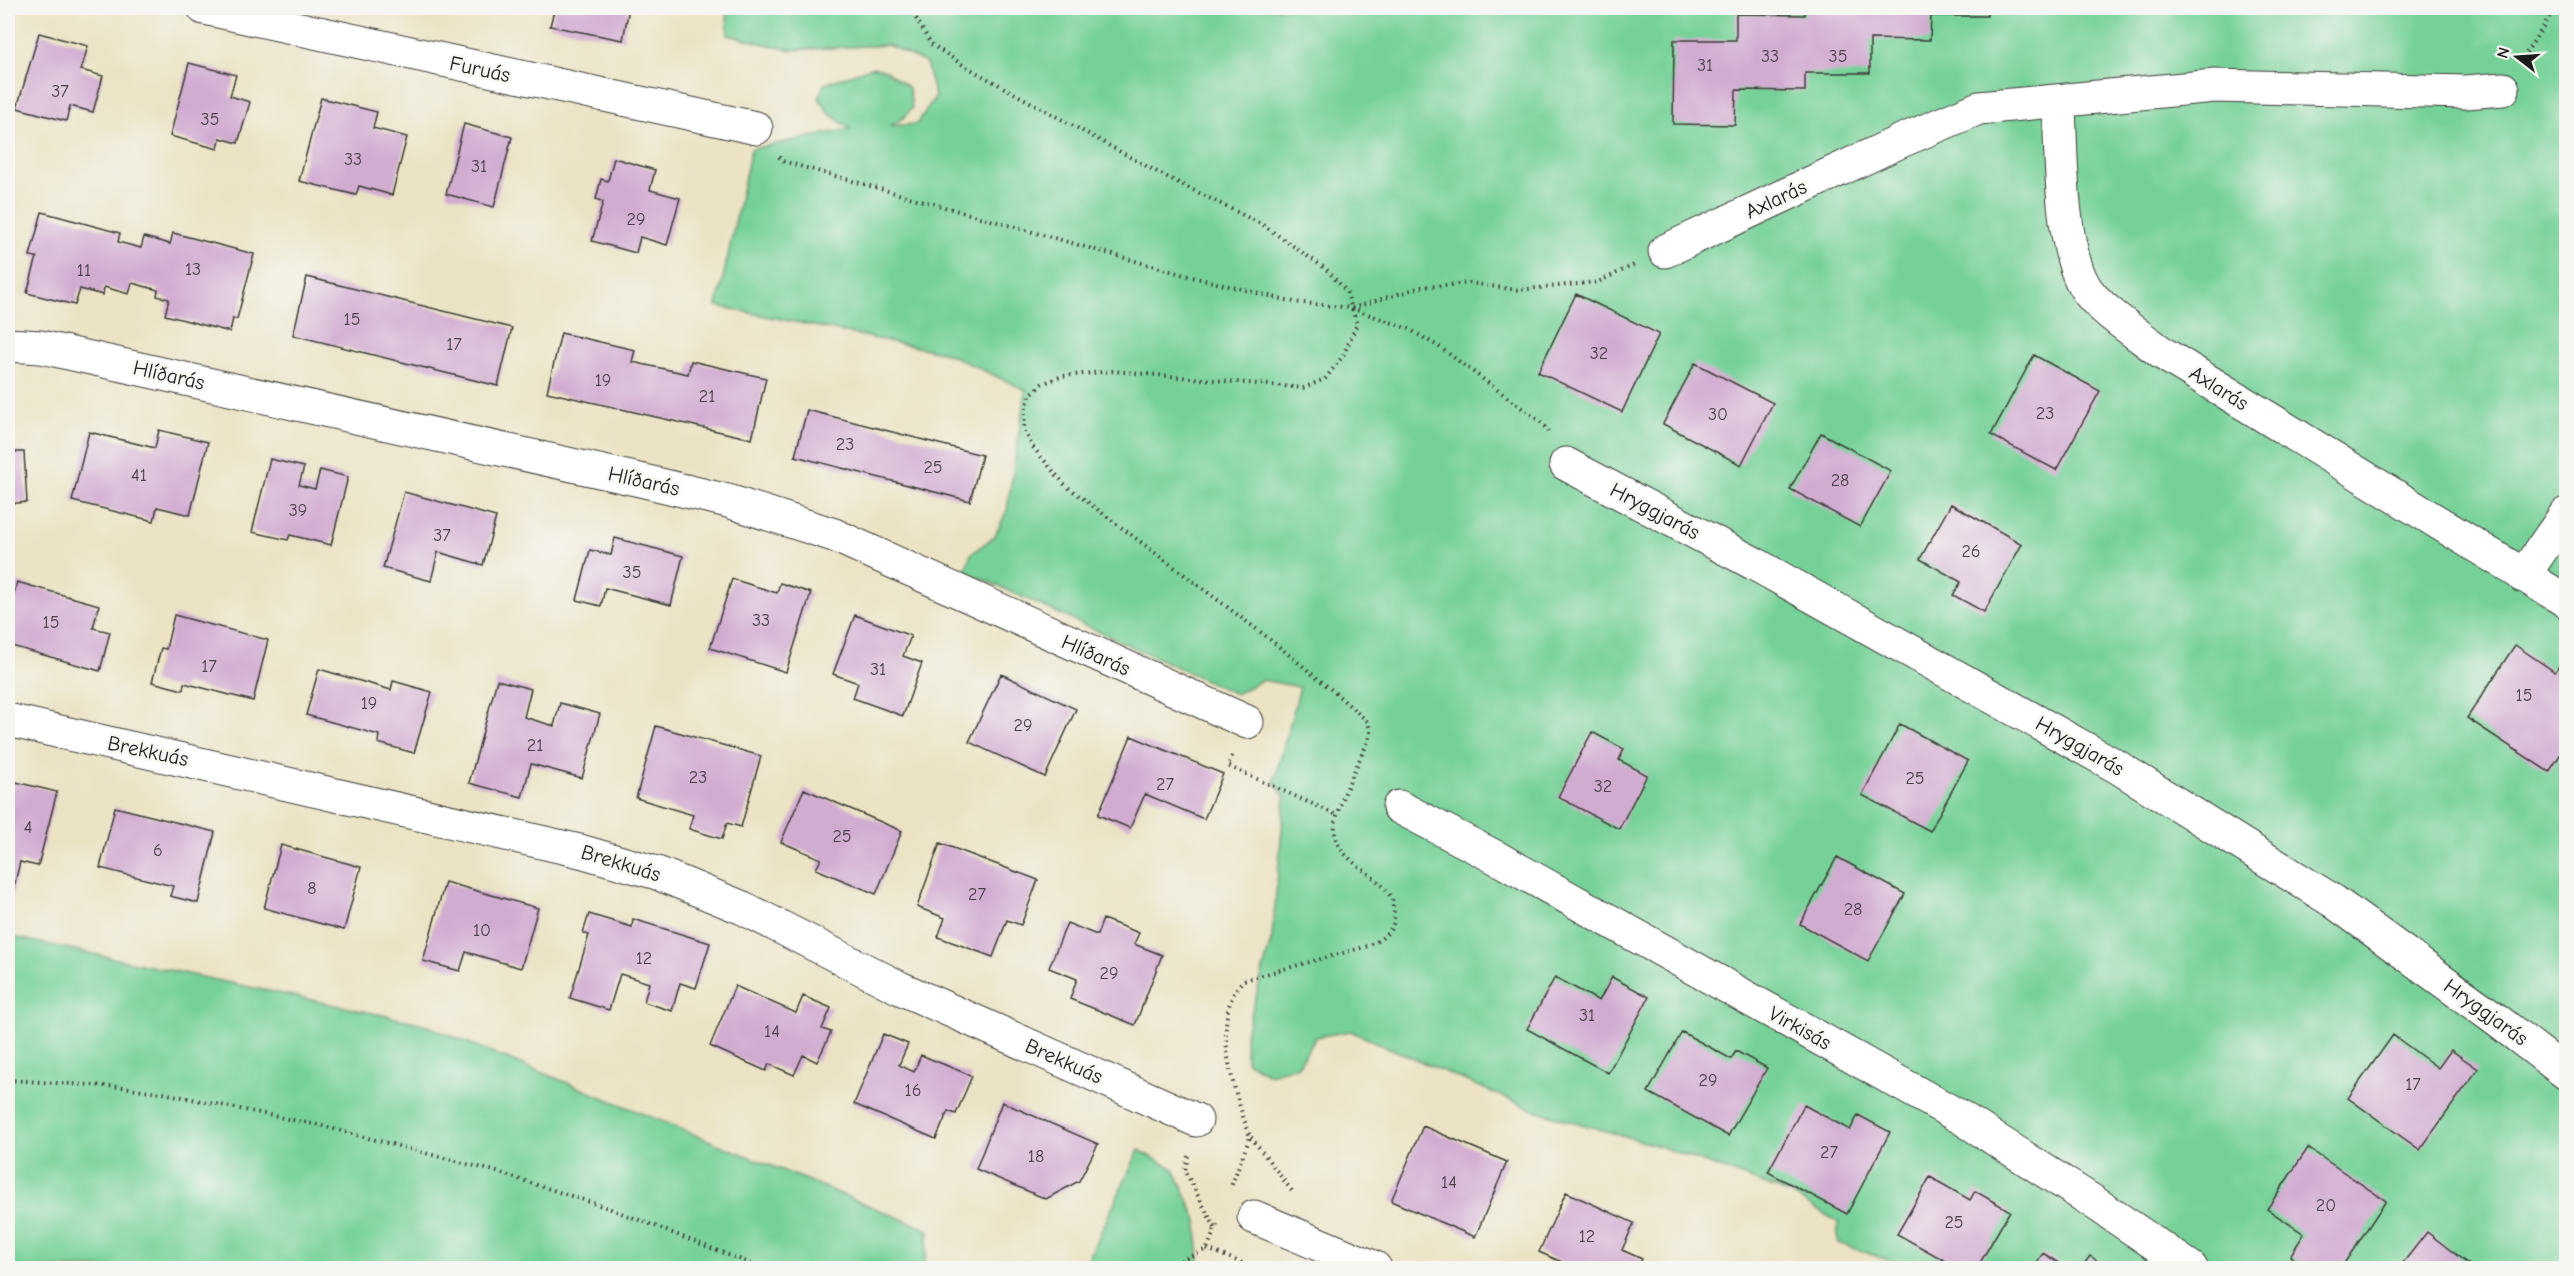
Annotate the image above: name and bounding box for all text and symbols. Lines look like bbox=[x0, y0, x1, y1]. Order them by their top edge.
north arrow bbox=[2487, 27, 2547, 87]
text: N bbox=[2493, 45, 2514, 61]
house number: 33 bbox=[1761, 46, 1779, 67]
house number: 35 bbox=[1829, 46, 1847, 67]
street label: Furuás bbox=[447, 51, 513, 87]
house number: 31 bbox=[1697, 55, 1713, 76]
house number: 37 bbox=[51, 81, 69, 102]
house number: 35 bbox=[201, 109, 219, 130]
house number: 33 bbox=[344, 149, 362, 170]
house number: 31 bbox=[471, 156, 487, 177]
street label: Axlarás bbox=[1742, 174, 1810, 224]
house number: 29 bbox=[627, 209, 645, 230]
house number: 13 bbox=[185, 259, 201, 280]
house number: 11 bbox=[77, 260, 91, 281]
house number: 15 bbox=[344, 309, 360, 330]
house number: 17 bbox=[446, 334, 462, 355]
house number: 32 bbox=[1590, 343, 1608, 364]
street label: Hlíðarás bbox=[131, 355, 207, 395]
street label: Axlarás bbox=[2185, 361, 2253, 415]
house number: 19 bbox=[595, 370, 611, 391]
house number: 21 bbox=[699, 386, 715, 407]
house number: 23 bbox=[2036, 403, 2054, 424]
house number: 30 bbox=[1708, 404, 1728, 425]
house number: 23 bbox=[836, 434, 854, 455]
house number: 25 bbox=[923, 457, 943, 478]
street label: Hlíðarás bbox=[606, 461, 682, 501]
house number: 41 bbox=[131, 465, 147, 486]
house number: 28 bbox=[1831, 470, 1849, 491]
street label: Hryggjarás bbox=[1606, 477, 1704, 545]
house number: 39 bbox=[289, 500, 307, 521]
house number: 37 bbox=[433, 525, 451, 546]
house number: 26 bbox=[1961, 541, 1981, 562]
house number: 35 bbox=[623, 562, 641, 583]
house number: 33 bbox=[752, 610, 770, 631]
house number: 15 bbox=[43, 612, 59, 633]
street label: Hlíðarás bbox=[1058, 629, 1134, 681]
house number: 17 bbox=[201, 656, 217, 677]
house number: 31 bbox=[870, 659, 886, 680]
house number: 15 bbox=[2516, 685, 2532, 706]
house number: 19 bbox=[361, 693, 377, 714]
street label: Hryggjarás bbox=[2032, 711, 2128, 781]
house number: 29 bbox=[1014, 715, 1032, 736]
street label: Brekkuás bbox=[105, 731, 191, 771]
house number: 21 bbox=[527, 735, 543, 756]
house number: 23 bbox=[689, 767, 707, 788]
house number: 25 bbox=[1905, 768, 1925, 789]
house number: 27 bbox=[1156, 774, 1174, 795]
house number: 32 bbox=[1594, 776, 1612, 797]
house number: 4 bbox=[24, 817, 32, 838]
house number: 25 bbox=[832, 826, 852, 847]
house number: 6 bbox=[153, 840, 163, 861]
street label: Brekkuás bbox=[578, 840, 664, 886]
house number: 8 bbox=[307, 878, 317, 899]
house number: 27 bbox=[968, 884, 986, 905]
house number: 28 bbox=[1844, 899, 1862, 920]
house number: 10 bbox=[473, 920, 491, 941]
house number: 12 bbox=[636, 948, 652, 969]
house number: 29 bbox=[1100, 963, 1118, 984]
street label: Hryggjarás bbox=[2439, 974, 2533, 1050]
street label: Virkisás bbox=[1765, 1001, 1835, 1055]
house number: 31 bbox=[1579, 1005, 1595, 1026]
house number: 14 bbox=[764, 1021, 780, 1042]
street label: Brekkuás bbox=[1022, 1033, 1106, 1089]
house number: 29 bbox=[1699, 1070, 1717, 1091]
house number: 17 bbox=[2405, 1074, 2421, 1095]
house number: 16 bbox=[905, 1080, 921, 1101]
house number: 27 bbox=[1820, 1142, 1838, 1163]
house number: 18 bbox=[1028, 1146, 1044, 1167]
house number: 14 bbox=[1441, 1172, 1457, 1193]
house number: 20 bbox=[2316, 1195, 2336, 1216]
house number: 25 bbox=[1944, 1212, 1964, 1233]
house number: 12 bbox=[1579, 1226, 1595, 1247]

